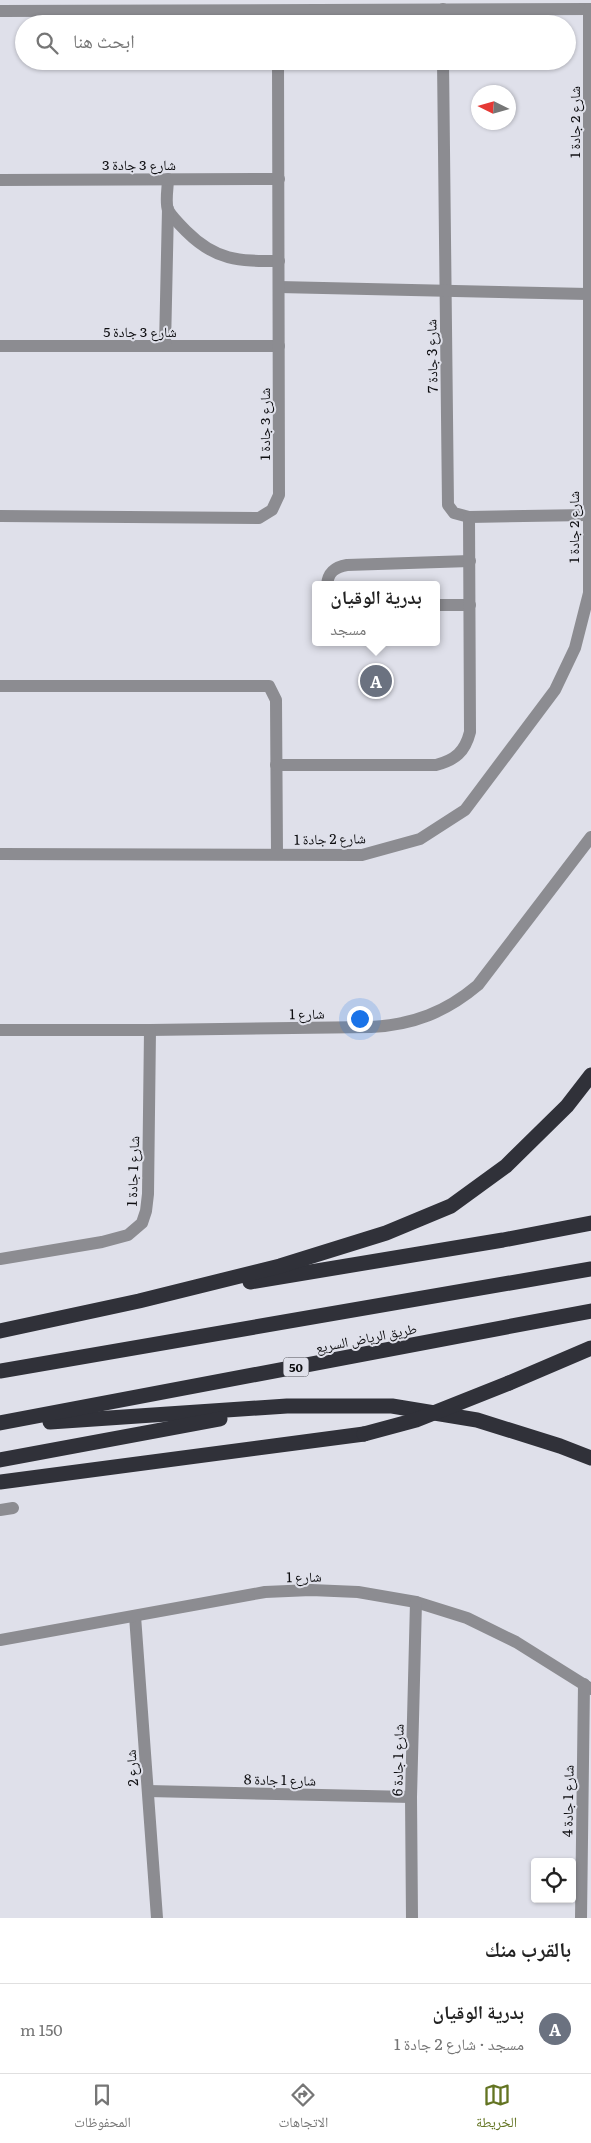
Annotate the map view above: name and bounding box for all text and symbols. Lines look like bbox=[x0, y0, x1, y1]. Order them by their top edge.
search box bbox=[15, 15, 576, 70]
text: ابحث هنا bbox=[73, 26, 135, 54]
icon: search bbox=[33, 29, 61, 57]
north arrow bbox=[471, 85, 516, 130]
street label: شارع 2 جادة 1 bbox=[564, 86, 585, 158]
street label: شارع 3 جادة 3 bbox=[102, 154, 176, 175]
street label: شارع 3 جادة 7 bbox=[420, 319, 443, 393]
street label: شارع 3 جادة 5 bbox=[103, 321, 177, 342]
street label: شارع 3 جادة 1 bbox=[254, 388, 275, 460]
street label: شارع 2 جادة 1 bbox=[563, 491, 584, 563]
popup bbox=[312, 581, 440, 646]
text: بدرية الوقيان bbox=[330, 582, 422, 610]
text: مسجد bbox=[330, 616, 366, 640]
pin: A bbox=[360, 662, 392, 700]
street label: شارع 2 جادة 1 bbox=[294, 827, 366, 850]
street label: شارع 1 bbox=[289, 1003, 325, 1024]
your location bbox=[347, 1006, 373, 1032]
street label: شارع 1 جادة 1 bbox=[121, 1135, 144, 1207]
street label: طريق الرياض السريع bbox=[314, 1317, 418, 1358]
road number: 50 bbox=[284, 1358, 308, 1376]
street label: شارع 1 bbox=[286, 1566, 322, 1587]
street label: شارع 1 جادة 6 bbox=[386, 1724, 409, 1796]
street label: شارع 2 bbox=[120, 1749, 143, 1787]
street label: شارع 1 جادة 4 bbox=[556, 1765, 579, 1837]
street label: شارع 1 جادة 8 bbox=[244, 1768, 316, 1791]
map controls bbox=[531, 1858, 576, 1903]
button: locate bbox=[531, 1858, 576, 1903]
text: بالقرب منك bbox=[485, 1932, 571, 1963]
text: بدرية الوقيان bbox=[433, 1997, 524, 2025]
text: 150 m bbox=[20, 2017, 63, 2041]
text: A bbox=[549, 2017, 561, 2041]
text: مسجد · شارع 2 جادة 1 bbox=[394, 2031, 524, 2055]
tab: المحفوظات bbox=[74, 2081, 131, 2136]
tab: الاتجاهات bbox=[279, 2081, 328, 2136]
tab: الخريطة bbox=[476, 2081, 517, 2136]

